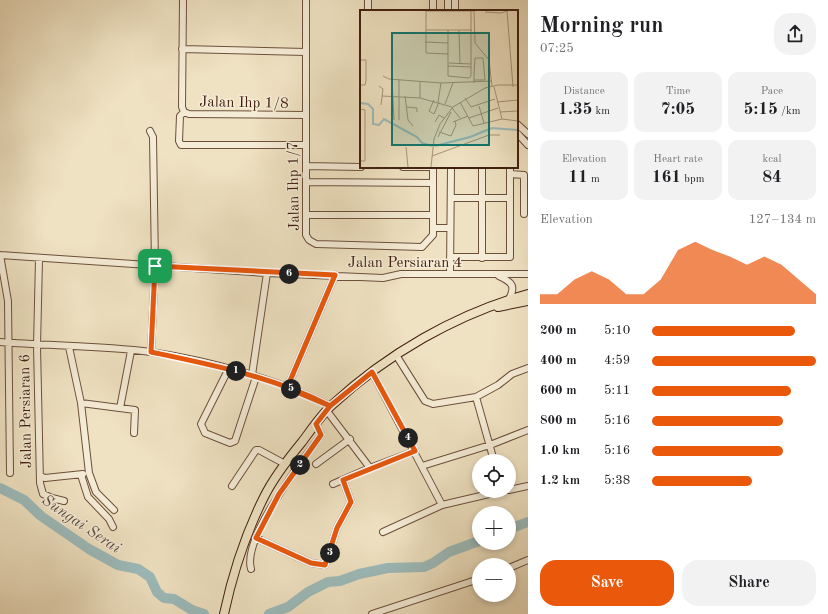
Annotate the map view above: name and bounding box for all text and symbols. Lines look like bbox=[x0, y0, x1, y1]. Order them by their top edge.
inset map bbox=[360, 10, 518, 168]
button: share bbox=[774, 13, 816, 55]
text: Morning run bbox=[540, 15, 663, 37]
text: 07:25 bbox=[540, 42, 574, 55]
text: Distance bbox=[563, 86, 605, 97]
text: Time bbox=[666, 86, 690, 97]
text: Pace bbox=[761, 86, 783, 97]
street label: Jalan Ihp 1/8 bbox=[199, 95, 289, 112]
text: 1.35 bbox=[558, 101, 592, 118]
text: 7:05 bbox=[661, 101, 695, 118]
text: 5:15 bbox=[744, 101, 778, 118]
text: km bbox=[592, 106, 610, 117]
text: /km bbox=[778, 106, 800, 117]
street label: Jalan Ihp 1/7 bbox=[286, 141, 303, 231]
text: Elevation bbox=[562, 154, 606, 165]
text: Heart rate bbox=[653, 154, 703, 165]
text: kcal bbox=[763, 154, 781, 165]
text: 11 bbox=[568, 169, 588, 186]
text: 161 bbox=[652, 169, 681, 186]
text: 84 bbox=[762, 169, 782, 186]
text: m bbox=[588, 174, 600, 185]
text: bpm bbox=[681, 174, 704, 185]
text: Elevation bbox=[540, 213, 593, 226]
text: 127–134 m bbox=[749, 213, 816, 226]
pin bbox=[138, 249, 172, 283]
icon: arrive bbox=[144, 255, 166, 277]
street label: Jalan Persiaran 4 bbox=[348, 256, 462, 271]
pin: 6 bbox=[279, 264, 299, 284]
text: 6 bbox=[286, 268, 292, 279]
text: 200 m bbox=[540, 324, 577, 337]
text: 5:10 bbox=[604, 324, 630, 337]
street label: Jalan Persiaran 6 bbox=[18, 354, 35, 468]
text: 400 m bbox=[540, 354, 577, 367]
text: 4:59 bbox=[604, 354, 630, 367]
pin: 1 bbox=[226, 361, 246, 381]
text: 1 bbox=[233, 365, 239, 376]
pin: 5 bbox=[281, 379, 301, 399]
text: 5 bbox=[288, 383, 294, 394]
text: 600 m bbox=[540, 384, 577, 397]
text: 5:11 bbox=[604, 384, 630, 397]
text: 800 m bbox=[540, 414, 577, 427]
text: 5:16 bbox=[604, 414, 630, 427]
pin: 4 bbox=[398, 428, 418, 448]
text: 4 bbox=[405, 432, 411, 443]
text: 1.0 km bbox=[540, 444, 580, 457]
text: 5:16 bbox=[604, 444, 630, 457]
map controls bbox=[472, 454, 516, 602]
button: locate bbox=[472, 454, 516, 498]
pin: 2 bbox=[290, 455, 310, 475]
text: 2 bbox=[297, 459, 303, 470]
text: 1.2 km bbox=[540, 474, 580, 487]
text: 5:38 bbox=[604, 474, 630, 487]
water label: Sungai Serai bbox=[38, 492, 124, 557]
button: + bbox=[472, 506, 516, 550]
pin: 3 bbox=[320, 543, 340, 563]
text: 3 bbox=[327, 547, 333, 558]
button: − bbox=[472, 558, 516, 602]
button: Save bbox=[540, 560, 674, 606]
button: Share bbox=[682, 560, 816, 606]

